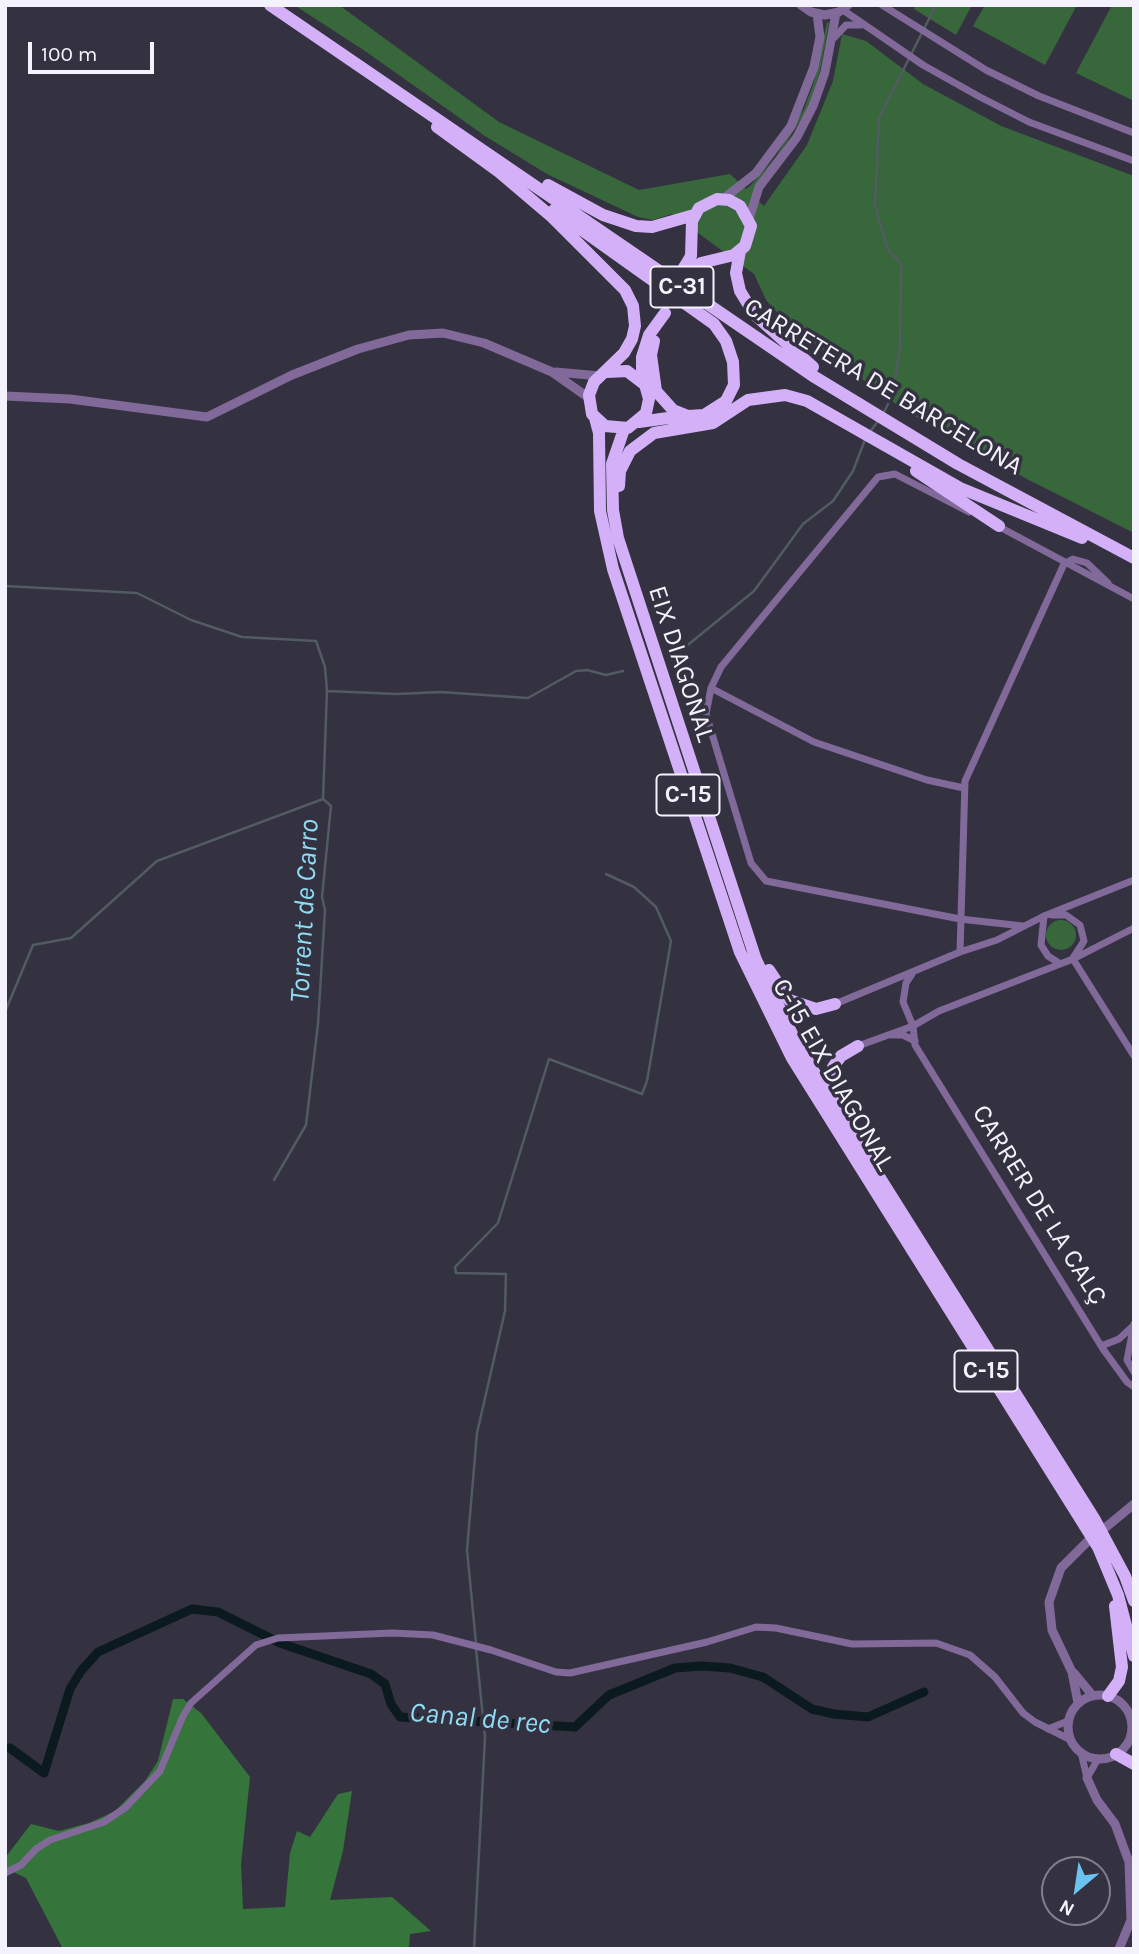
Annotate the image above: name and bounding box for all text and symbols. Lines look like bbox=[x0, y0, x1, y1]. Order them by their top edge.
scale bar bbox=[32, 28, 158, 72]
text: 100 m bbox=[41, 42, 98, 66]
road number: C-31 bbox=[650, 266, 714, 308]
street label: CARRETERA DE BARCELONA bbox=[738, 291, 1028, 483]
street label: EIX DIAGONAL bbox=[641, 582, 721, 746]
road number: C-15 bbox=[656, 774, 720, 816]
water label: Torrent de Carro bbox=[283, 818, 327, 1004]
street label: C-15 EIX DIAGONAL bbox=[765, 973, 901, 1177]
street label: CARRER DE LA CALÇ bbox=[965, 1099, 1113, 1311]
road number: C-15 bbox=[954, 1350, 1018, 1392]
water label: Canal de rec bbox=[408, 1696, 552, 1742]
north arrow bbox=[1041, 1856, 1111, 1926]
text: N bbox=[1055, 1895, 1078, 1921]

